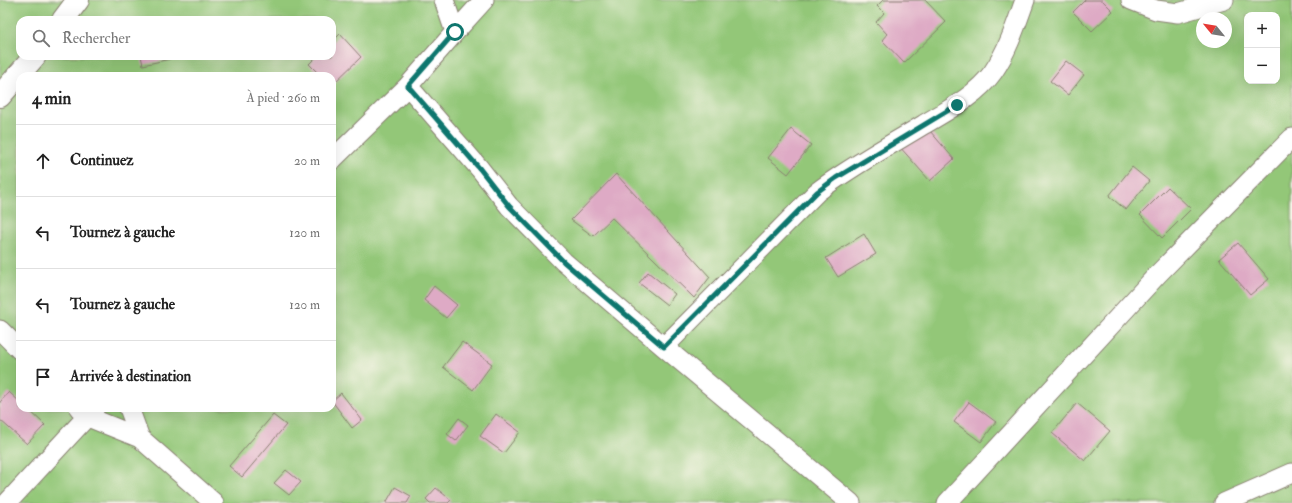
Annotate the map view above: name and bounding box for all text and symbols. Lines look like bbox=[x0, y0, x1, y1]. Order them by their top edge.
north arrow bbox=[1196, 12, 1232, 48]
map controls bbox=[1244, 12, 1280, 84]
button: + bbox=[1244, 12, 1280, 48]
search box bbox=[16, 16, 336, 60]
route start bbox=[446, 23, 464, 41]
icon: search bbox=[30, 27, 52, 49]
text: Rechercher bbox=[62, 29, 130, 48]
button: − bbox=[1244, 48, 1280, 84]
text: 4 min bbox=[32, 88, 71, 109]
text: À pied · 260 m bbox=[247, 90, 320, 106]
route end bbox=[948, 96, 966, 114]
icon: ahead bbox=[32, 150, 54, 172]
text: Continuez bbox=[70, 151, 134, 170]
text: 20 m bbox=[294, 153, 320, 169]
icon: left bbox=[32, 222, 54, 244]
text: Tournez à gauche bbox=[70, 223, 175, 242]
text: 120 m bbox=[289, 225, 320, 241]
icon: left bbox=[32, 294, 54, 316]
text: Tournez à gauche bbox=[70, 295, 175, 314]
text: 120 m bbox=[289, 297, 320, 313]
icon: arrive bbox=[32, 366, 54, 388]
text: Arrivée à destination bbox=[70, 367, 191, 386]

